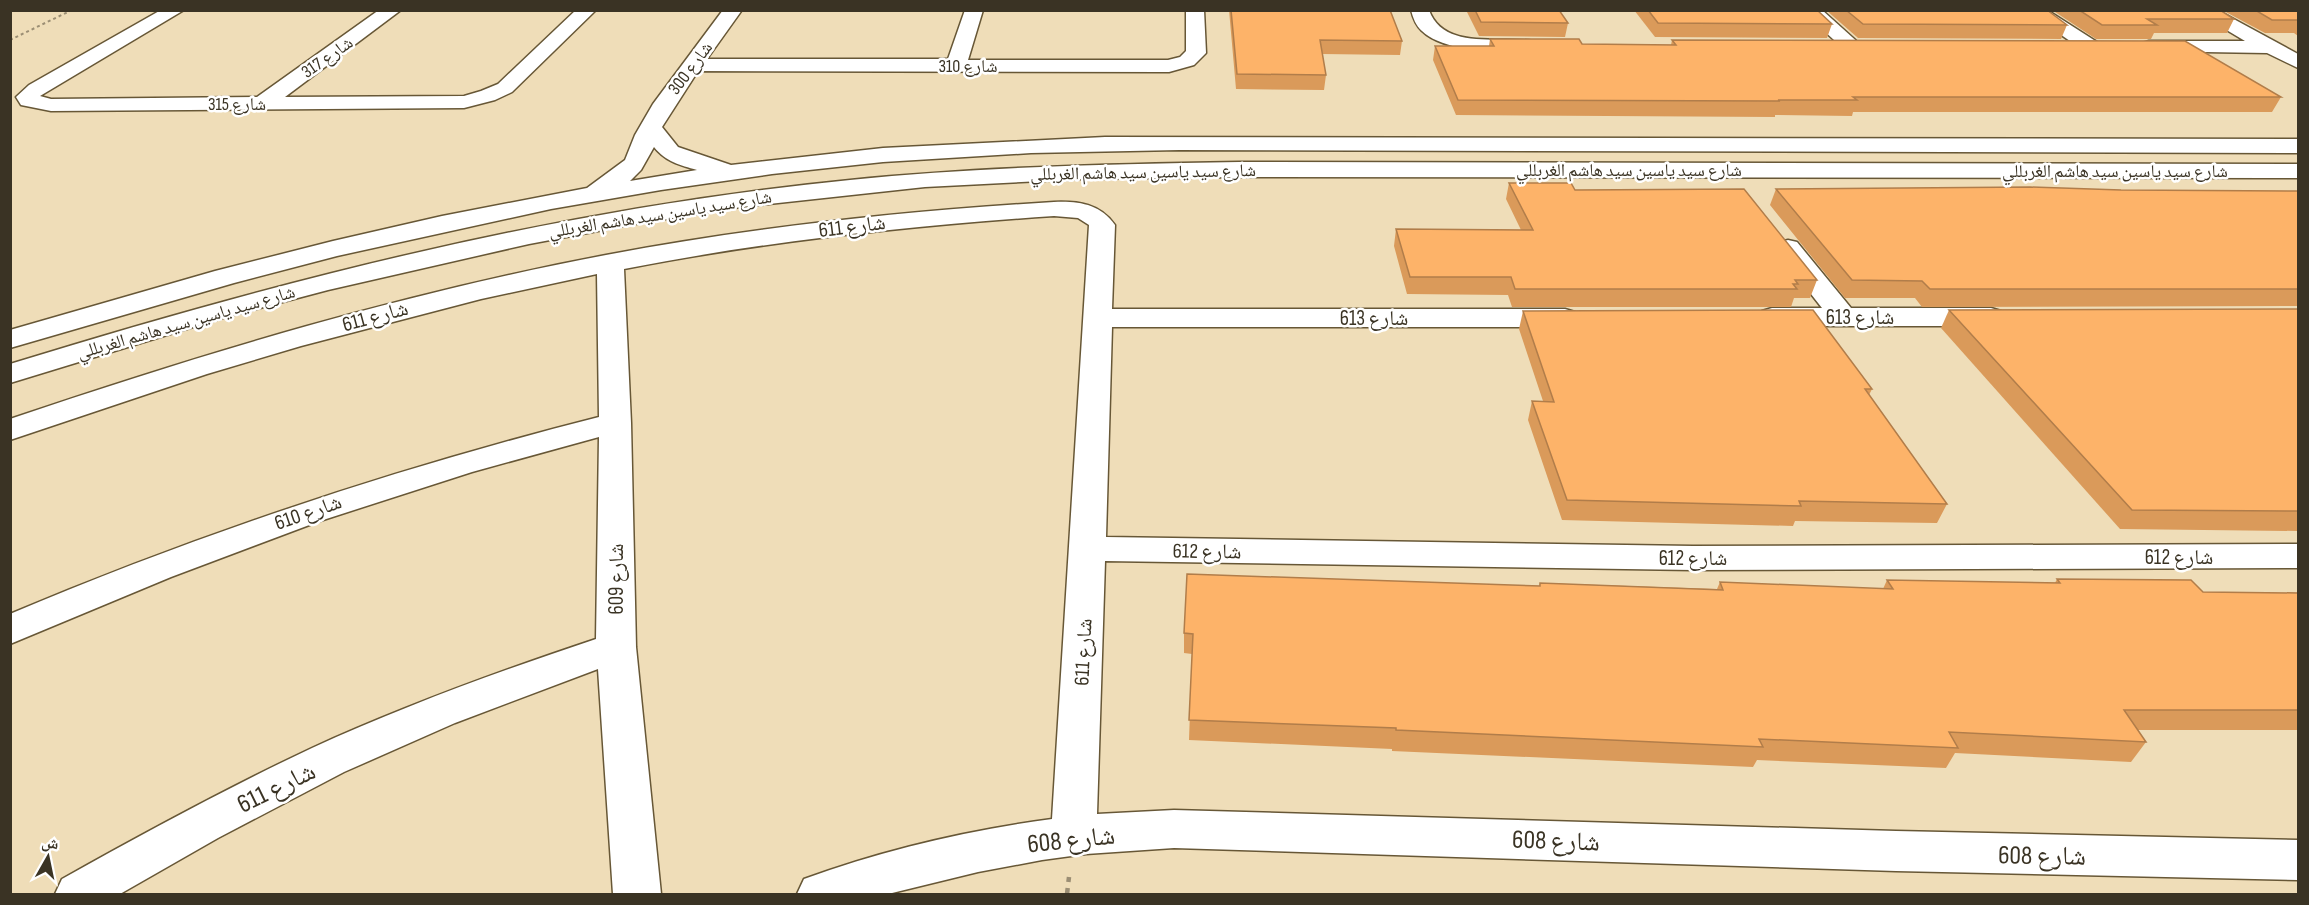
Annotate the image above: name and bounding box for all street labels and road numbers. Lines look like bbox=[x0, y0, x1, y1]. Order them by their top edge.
street label: شارع 317 bbox=[297, 32, 357, 83]
street label: شارع 300 bbox=[664, 38, 717, 99]
street label: شارع 310 bbox=[939, 56, 997, 77]
street label: شارع 315 bbox=[208, 94, 266, 115]
street label: شارع سيد ياسين سيد هاشم الغربللي bbox=[1030, 160, 1256, 189]
street label: شارع سيد ياسين سيد هاشم الغربللي bbox=[1516, 160, 1742, 185]
street label: شارع سيد ياسين سيد هاشم الغربللي bbox=[2002, 161, 2228, 186]
street label: شارع سيد ياسين سيد هاشم الغربللي bbox=[547, 186, 774, 246]
street label: شارع 611 bbox=[817, 210, 887, 243]
street label: شارع سيد ياسين سيد هاشم الغربللي bbox=[75, 281, 299, 367]
street label: شارع 611 bbox=[339, 296, 411, 337]
street label: شارع 613 bbox=[1826, 305, 1894, 330]
street label: شارع 613 bbox=[1340, 306, 1408, 331]
street label: شارع 610 bbox=[271, 489, 345, 536]
street label: شارع 612 bbox=[1172, 538, 1242, 565]
street label: شارع 609 bbox=[604, 543, 629, 615]
street label: شارع 612 bbox=[2145, 545, 2213, 570]
street label: شارع 612 bbox=[1659, 546, 1727, 571]
street label: شارع 611 bbox=[1069, 618, 1098, 686]
street label: شارع 611 bbox=[232, 756, 321, 821]
street label: شارع 608 bbox=[1026, 820, 1117, 861]
street label: شارع 608 bbox=[1511, 824, 1600, 859]
street label: شارع 608 bbox=[1998, 840, 2086, 873]

